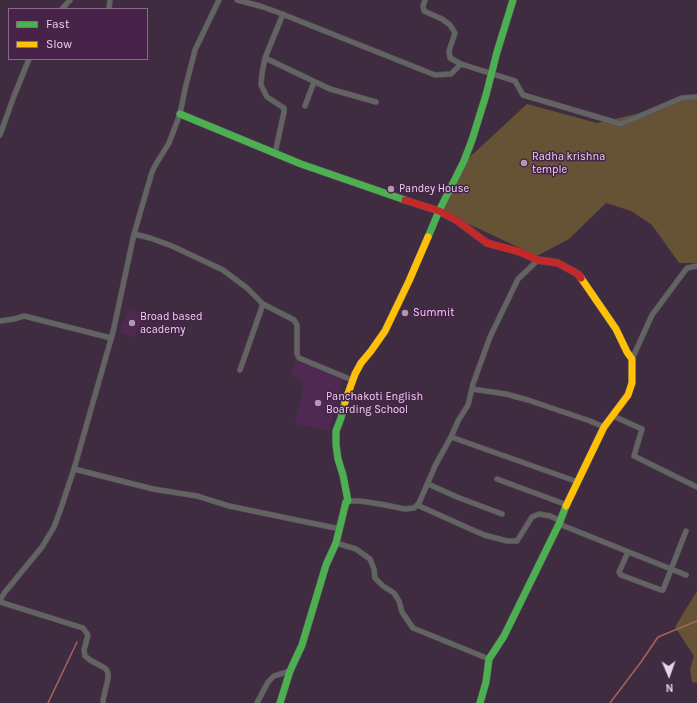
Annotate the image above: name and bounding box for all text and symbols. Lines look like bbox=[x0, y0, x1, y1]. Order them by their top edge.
legend bbox=[8, 8, 148, 60]
text: Fast bbox=[46, 17, 69, 31]
text: Slow bbox=[46, 37, 72, 51]
place label: Radha krishna temple bbox=[532, 150, 605, 176]
marker: Radha krishna temple bbox=[519, 158, 529, 168]
place label: Pandey House bbox=[399, 182, 469, 196]
marker: Pandey House bbox=[386, 184, 396, 194]
place label: Summit bbox=[413, 306, 454, 320]
marker: Summit bbox=[400, 308, 410, 318]
place label: Broad based academy bbox=[140, 310, 203, 336]
marker: Broad based academy bbox=[127, 318, 137, 328]
place label: Panchakoti English Boarding School bbox=[326, 390, 423, 416]
marker: Panchakoti English Boarding School bbox=[313, 398, 323, 408]
north arrow bbox=[649, 655, 689, 695]
text: N bbox=[665, 681, 674, 694]

